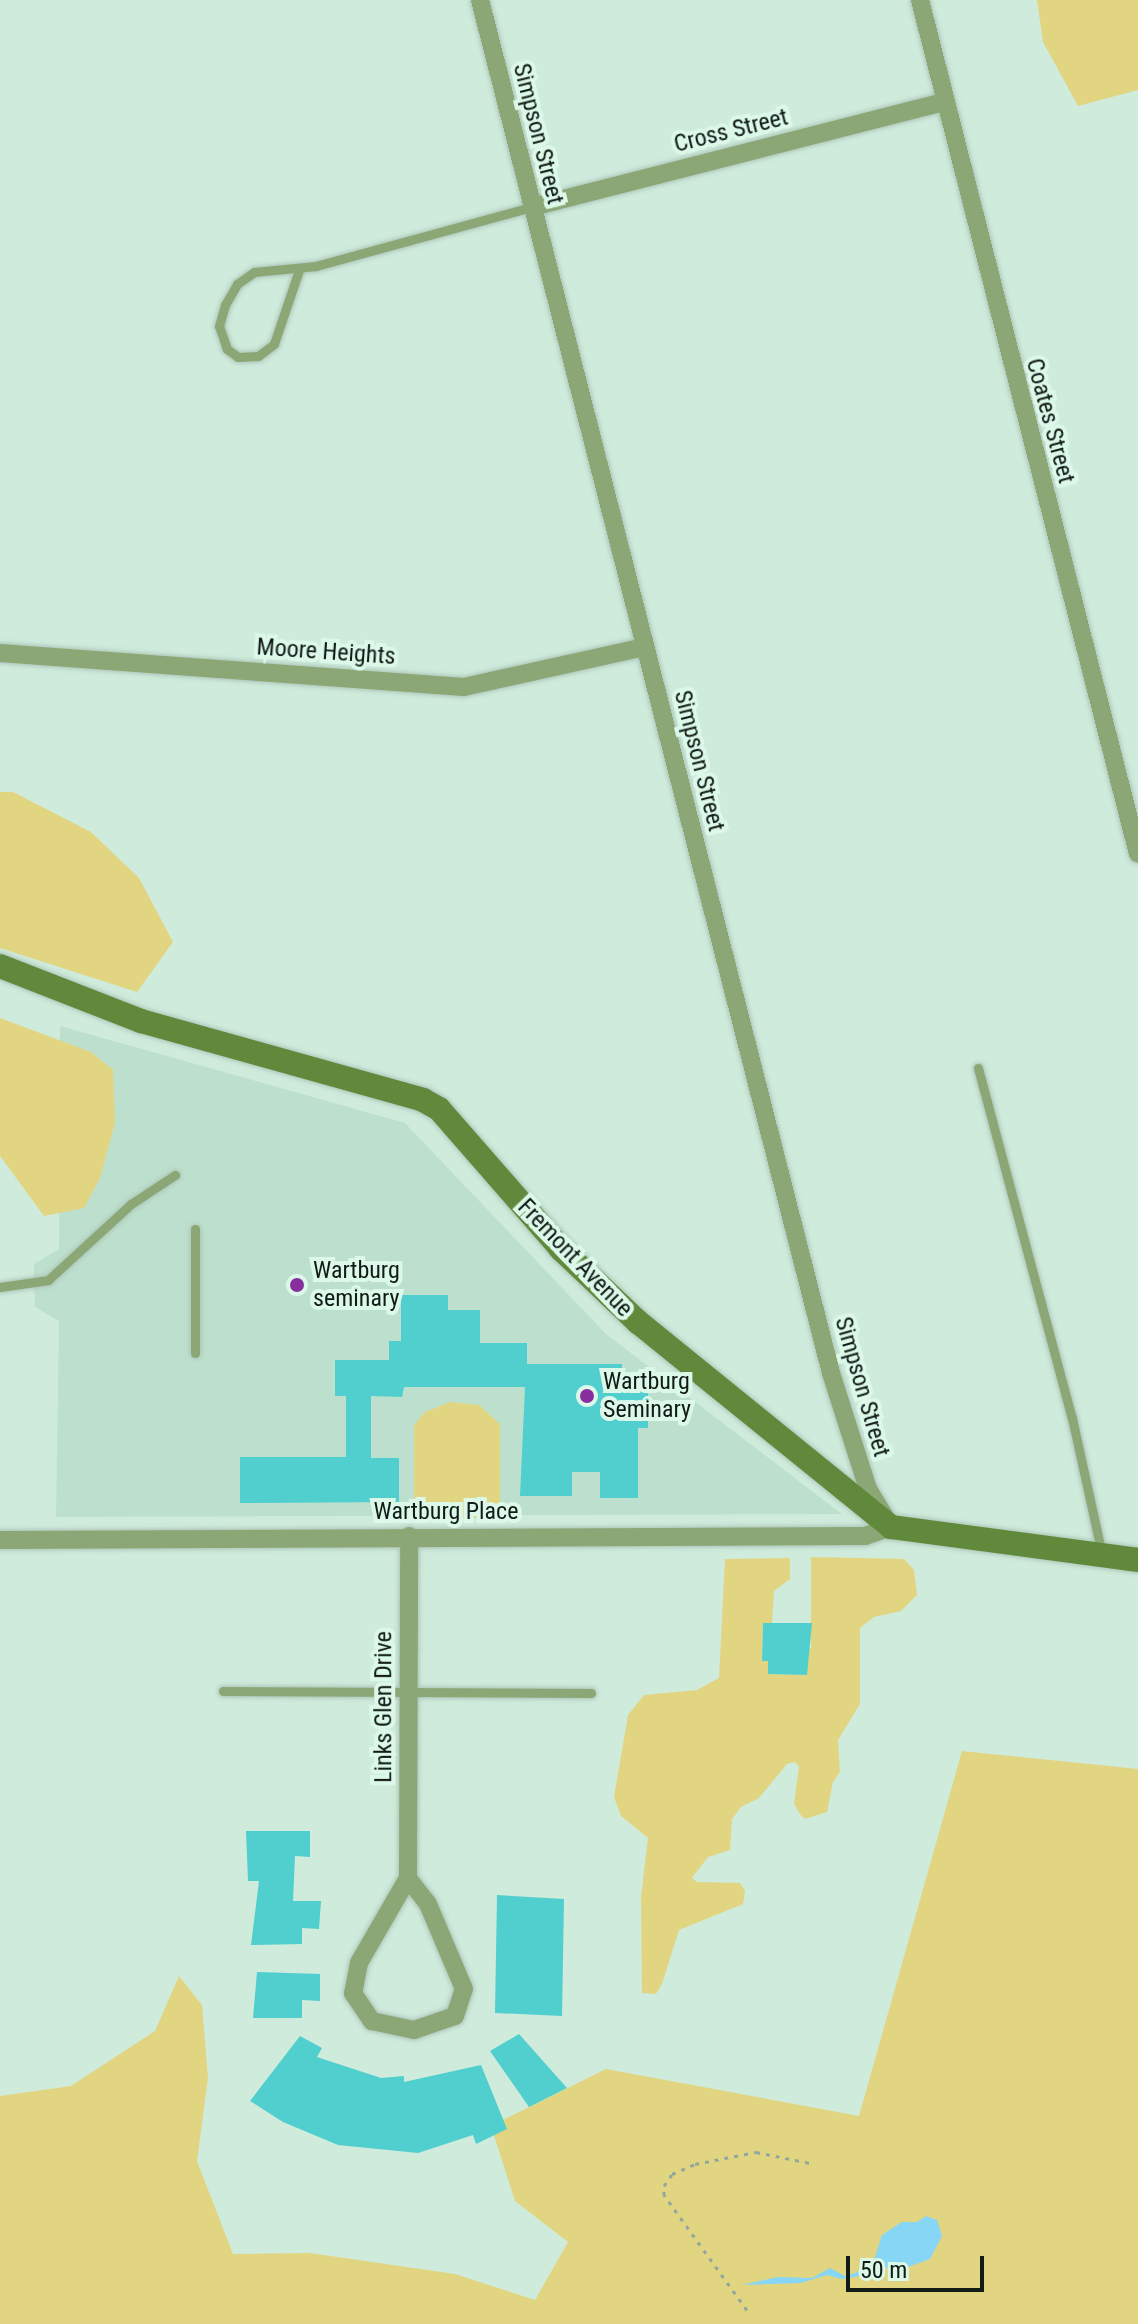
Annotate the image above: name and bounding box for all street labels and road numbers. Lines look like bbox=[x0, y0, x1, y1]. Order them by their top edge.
street label: Simpson Street bbox=[507, 61, 569, 207]
street label: Cross Street bbox=[671, 103, 791, 159]
street label: Coates Street bbox=[1020, 355, 1080, 487]
street label: Moore Heights bbox=[256, 633, 396, 671]
street label: Simpson Street bbox=[668, 688, 730, 834]
street label: Fremont Avenue bbox=[511, 1193, 639, 1323]
street label: Simpson Street bbox=[828, 1314, 896, 1460]
street label: Wartburg Place bbox=[374, 1498, 518, 1526]
street label: Links Glen Drive bbox=[370, 1631, 398, 1783]

